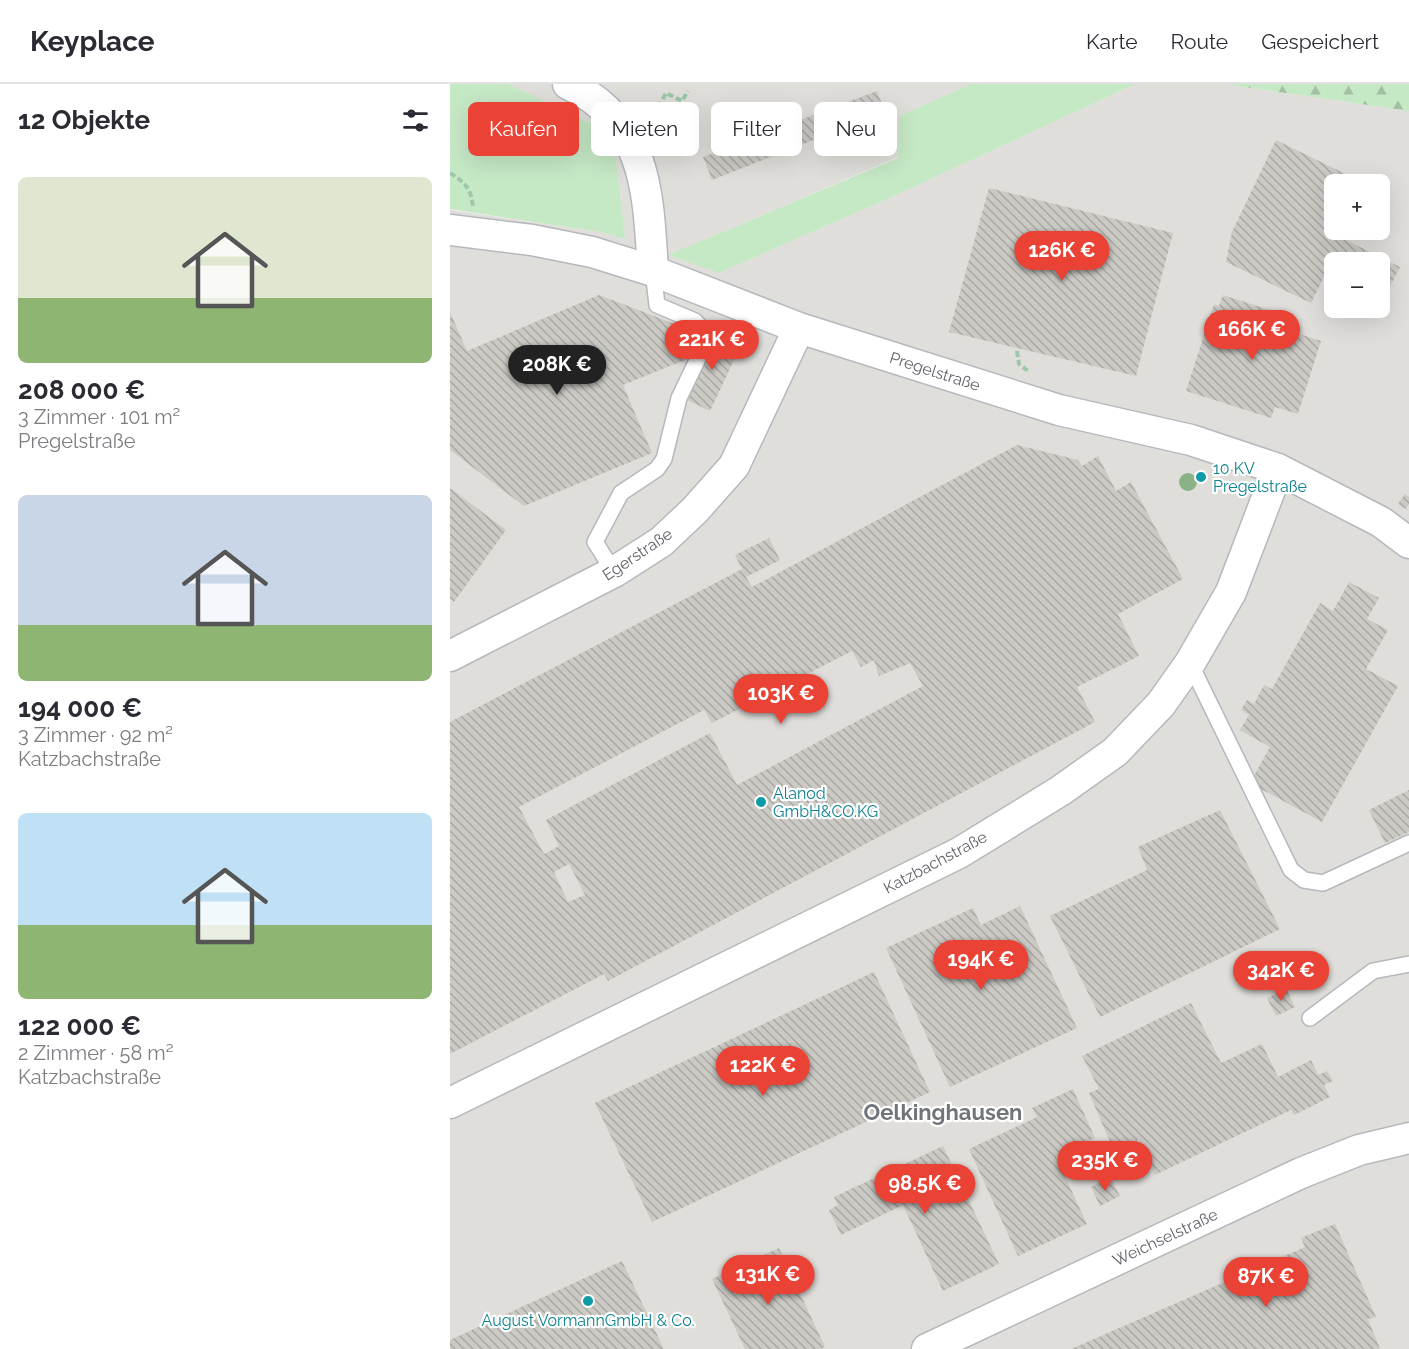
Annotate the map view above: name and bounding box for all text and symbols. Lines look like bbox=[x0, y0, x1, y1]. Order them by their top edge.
text: Keyplace bbox=[30, 25, 155, 58]
text: Karte bbox=[1086, 29, 1138, 54]
text: Route bbox=[1171, 29, 1228, 54]
text: Gespeichert bbox=[1261, 29, 1379, 54]
chip: Kaufen bbox=[468, 102, 579, 156]
chip: Mieten bbox=[591, 102, 699, 156]
chip: Filter bbox=[711, 102, 802, 156]
chip: Neu bbox=[814, 102, 897, 156]
icon: filters bbox=[399, 104, 432, 137]
text: 12 Objekte bbox=[18, 105, 150, 135]
map controls bbox=[1324, 174, 1390, 318]
button: + bbox=[1324, 174, 1390, 240]
icon: home bbox=[171, 216, 279, 324]
pin: 126K € bbox=[1013, 231, 1111, 282]
text: 126K € bbox=[1028, 238, 1096, 262]
button: − bbox=[1324, 252, 1390, 318]
pin: 166K € bbox=[1203, 310, 1301, 361]
text: 166K € bbox=[1218, 317, 1286, 341]
pin: 221K € bbox=[663, 320, 761, 371]
text: 221K € bbox=[679, 327, 745, 351]
pin: 208K € bbox=[508, 345, 606, 396]
street label: Pregelstraße bbox=[887, 348, 982, 395]
text: 208K € bbox=[522, 352, 592, 376]
text: 208 000 € bbox=[18, 375, 145, 405]
text: 3 Zimmer · 101 m² bbox=[18, 405, 180, 429]
text: Pregelstraße bbox=[18, 429, 135, 453]
place label: 10 KV Pregelstraße bbox=[1213, 459, 1307, 496]
marker: 10 KV Pregelstraße bbox=[1194, 470, 1208, 484]
street label: Egerstraße bbox=[599, 524, 676, 585]
icon: home bbox=[171, 534, 279, 642]
pin: 103K € bbox=[732, 674, 830, 725]
text: 103K € bbox=[747, 681, 815, 705]
text: 194 000 € bbox=[18, 693, 142, 723]
text: 3 Zimmer · 92 m² bbox=[18, 723, 173, 747]
text: Katzbachstraße bbox=[18, 747, 161, 771]
place label: Alanod GmbH&CO.KG bbox=[773, 784, 878, 821]
marker: Alanod GmbH&CO.KG bbox=[754, 795, 768, 809]
street label: Katzbachstraße bbox=[880, 827, 990, 898]
icon: home bbox=[171, 852, 279, 960]
pin: 194K € bbox=[932, 940, 1030, 991]
text: 194K € bbox=[948, 947, 1014, 971]
pin: 342K € bbox=[1232, 951, 1330, 1002]
text: 342K € bbox=[1247, 958, 1315, 982]
text: 122 000 € bbox=[18, 1011, 141, 1041]
text: 2 Zimmer · 58 m² bbox=[18, 1041, 174, 1065]
pin: 122K € bbox=[714, 1046, 812, 1097]
text: 122K € bbox=[730, 1053, 796, 1077]
text: Katzbachstraße bbox=[18, 1065, 161, 1089]
district label: Oelkinghausen bbox=[864, 1099, 1022, 1125]
pin: 235K € bbox=[1056, 1141, 1154, 1192]
text: 235K € bbox=[1071, 1148, 1139, 1172]
pin: 98.5K € bbox=[870, 1164, 980, 1215]
text: 98.5K € bbox=[888, 1171, 962, 1195]
street label: Weichselstraße bbox=[1110, 1205, 1221, 1270]
pin: 131K € bbox=[719, 1255, 817, 1306]
pin: 87K € bbox=[1224, 1257, 1308, 1308]
text: 131K € bbox=[736, 1262, 800, 1286]
text: 87K € bbox=[1237, 1264, 1295, 1288]
marker: August VormannGmbH & Co. bbox=[581, 1294, 595, 1308]
place label: August VormannGmbH & Co. bbox=[482, 1311, 694, 1330]

